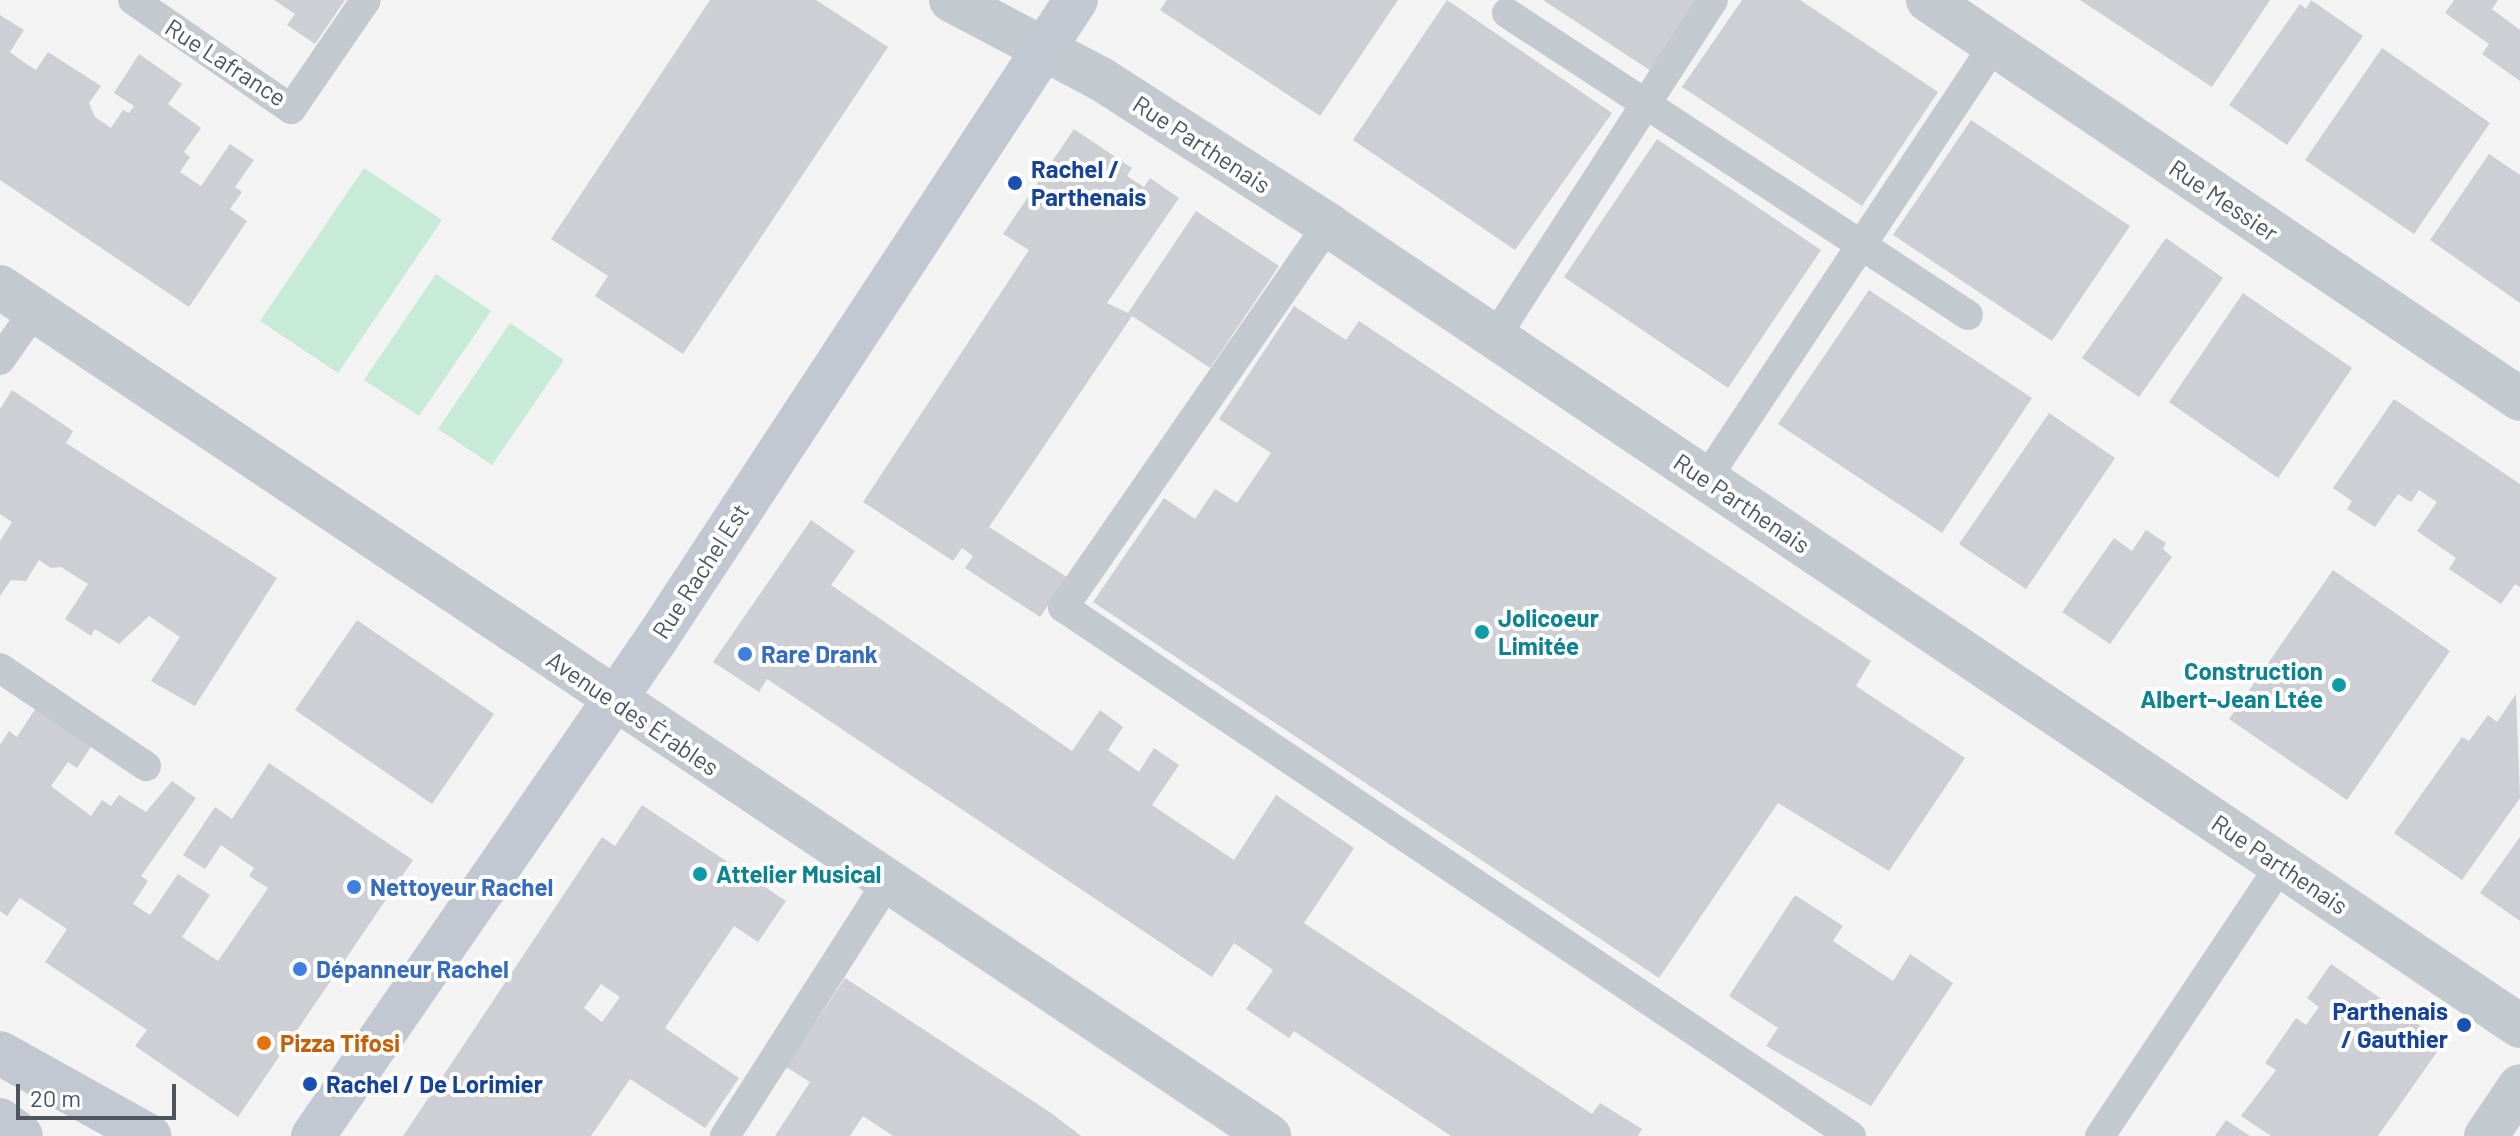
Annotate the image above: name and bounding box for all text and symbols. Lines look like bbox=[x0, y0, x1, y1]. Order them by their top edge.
street label: Rue Lafrance bbox=[160, 12, 292, 112]
street label: Rue Parthenais bbox=[1128, 89, 1276, 199]
street label: Rue Messier bbox=[2164, 153, 2284, 247]
place label: Rachel / Parthenais bbox=[1031, 155, 1146, 211]
marker: Rachel / Parthenais bbox=[1006, 174, 1024, 192]
street label: Rue Parthenais bbox=[1669, 447, 1815, 559]
street label: Rue Rachel Est bbox=[646, 498, 754, 644]
place label: Jolicoeur Limitée bbox=[1498, 604, 1599, 660]
marker: Jolicoeur Limitée bbox=[1473, 623, 1491, 641]
place label: Rare Drank bbox=[761, 640, 878, 668]
street label: Avenue des Érables bbox=[542, 645, 724, 781]
marker: Rare Drank bbox=[736, 645, 754, 663]
place label: Construction Albert-Jean Ltée bbox=[2140, 657, 2323, 713]
marker: Construction Albert-Jean Ltée bbox=[2330, 676, 2348, 694]
street label: Rue Parthenais bbox=[2207, 808, 2353, 920]
place label: Attelier Musical bbox=[716, 860, 881, 888]
marker: Attelier Musical bbox=[691, 865, 709, 883]
place label: Nettoyeur Rachel bbox=[370, 873, 553, 901]
marker: Nettoyeur Rachel bbox=[345, 878, 363, 896]
place label: Dépanneur Rachel bbox=[316, 955, 509, 983]
marker: Dépanneur Rachel bbox=[291, 960, 309, 978]
place label: Parthenais / Gauthier bbox=[2333, 997, 2448, 1053]
marker: Parthenais / Gauthier bbox=[2455, 1016, 2473, 1034]
place label: Pizza Tifosi bbox=[280, 1029, 400, 1057]
marker: Pizza Tifosi bbox=[255, 1034, 273, 1052]
scale bar bbox=[20, 1068, 180, 1118]
place label: Rachel / De Lorimier bbox=[326, 1070, 543, 1098]
marker: Rachel / De Lorimier bbox=[301, 1075, 319, 1093]
text: 20 m bbox=[30, 1083, 81, 1112]

